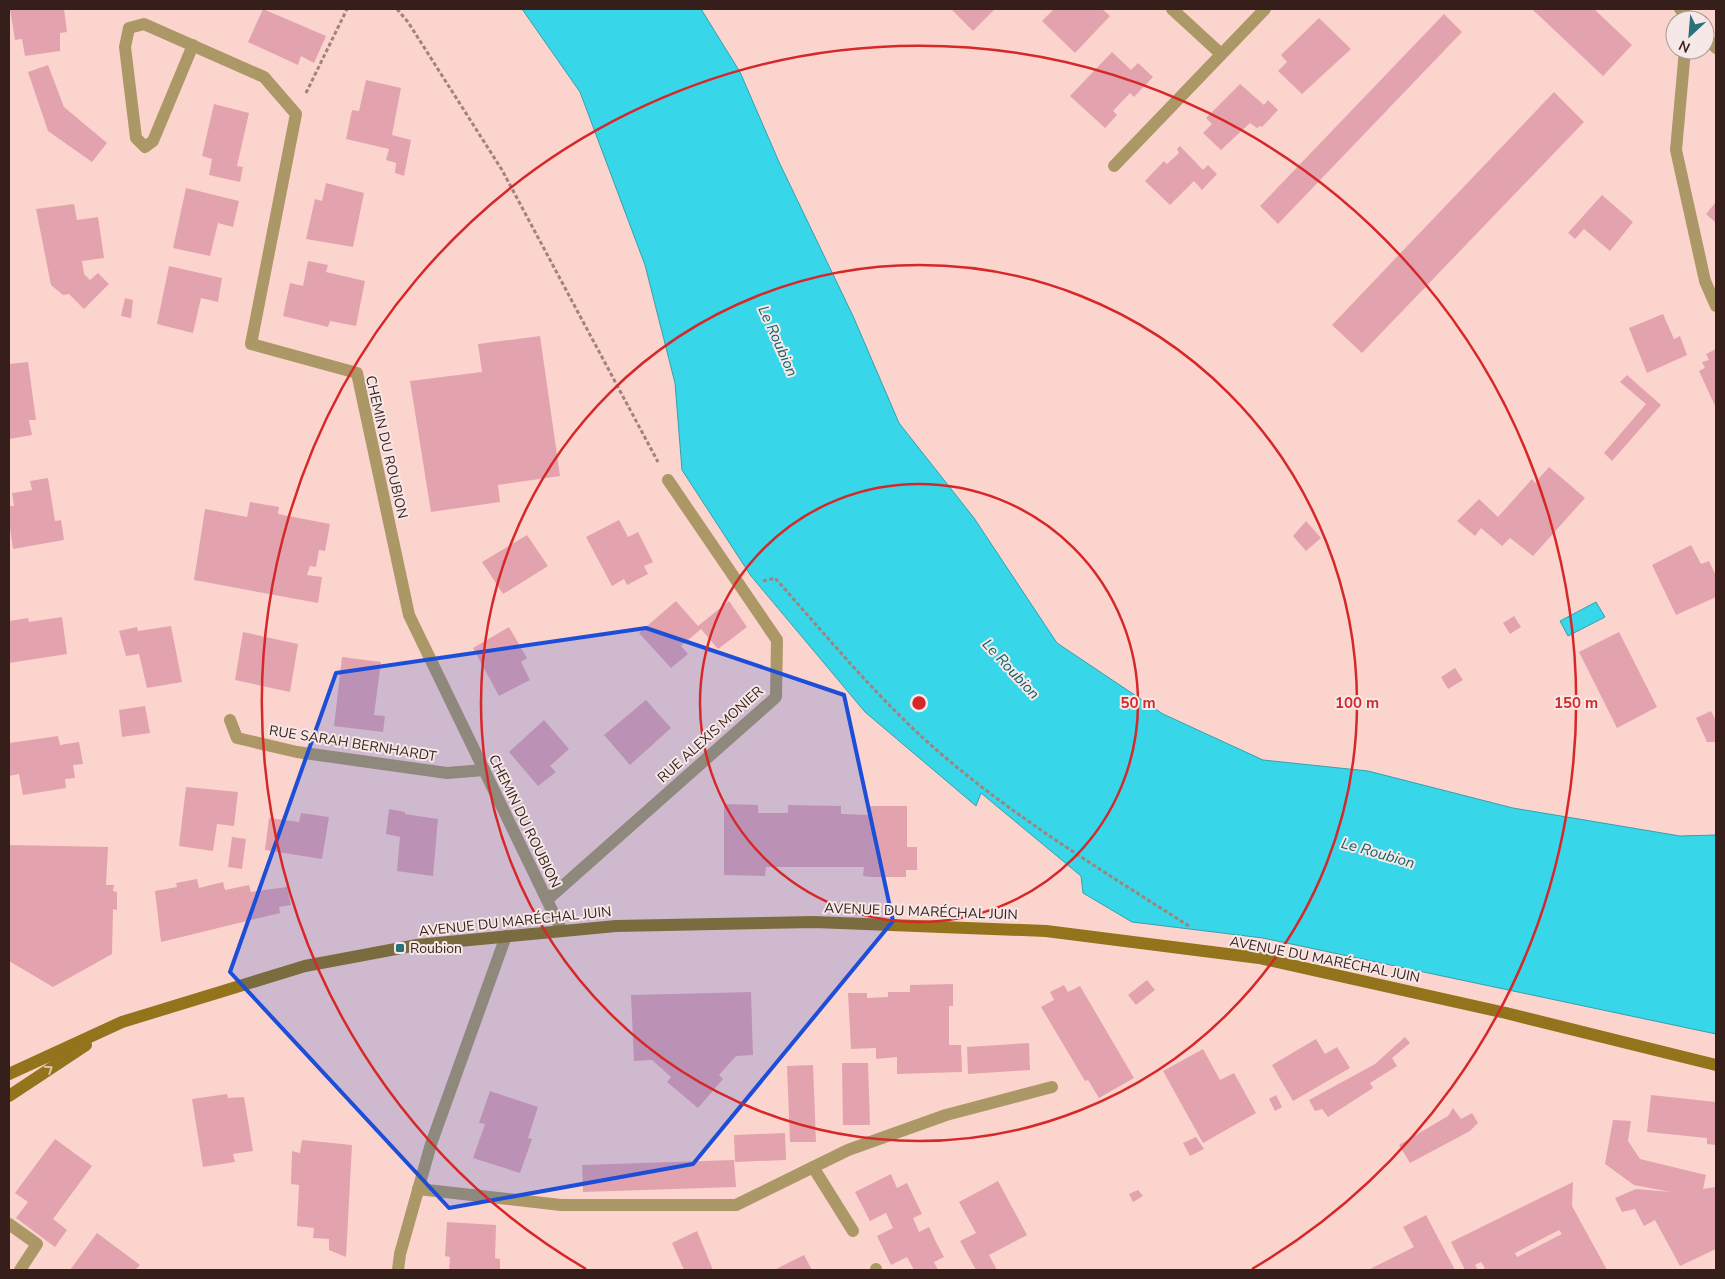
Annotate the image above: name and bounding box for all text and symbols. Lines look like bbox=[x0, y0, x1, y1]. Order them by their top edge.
north arrow bbox=[1665, 10, 1715, 60]
text: N bbox=[1676, 35, 1693, 57]
water label: Le Roubion bbox=[753, 302, 803, 380]
street label: CHEMIN DU ROUBION bbox=[361, 374, 412, 521]
water label: Le Roubion bbox=[978, 635, 1044, 703]
street label: RUE ALEXIS MONIER bbox=[653, 682, 767, 787]
text: 50 m bbox=[1120, 693, 1156, 713]
text: 100 m bbox=[1335, 693, 1379, 713]
text: 150 m bbox=[1554, 693, 1598, 713]
centre of rings bbox=[910, 694, 928, 712]
street label: RUE SARAH BERNHARDT bbox=[268, 721, 439, 766]
street label: CHEMIN DU ROUBION bbox=[484, 751, 565, 891]
water label: Le Roubion bbox=[1339, 833, 1417, 873]
street label: AVENUE DU MARÉCHAL JUIN bbox=[824, 899, 1018, 924]
street label: AVENUE DU MARÉCHAL JUIN bbox=[418, 902, 612, 941]
street label: AVENUE DU MARÉCHAL JUIN bbox=[1228, 932, 1422, 987]
place label: Roubion bbox=[410, 939, 462, 958]
marker: Roubion bbox=[394, 942, 406, 954]
one-way arrow bbox=[44, 1066, 53, 1075]

